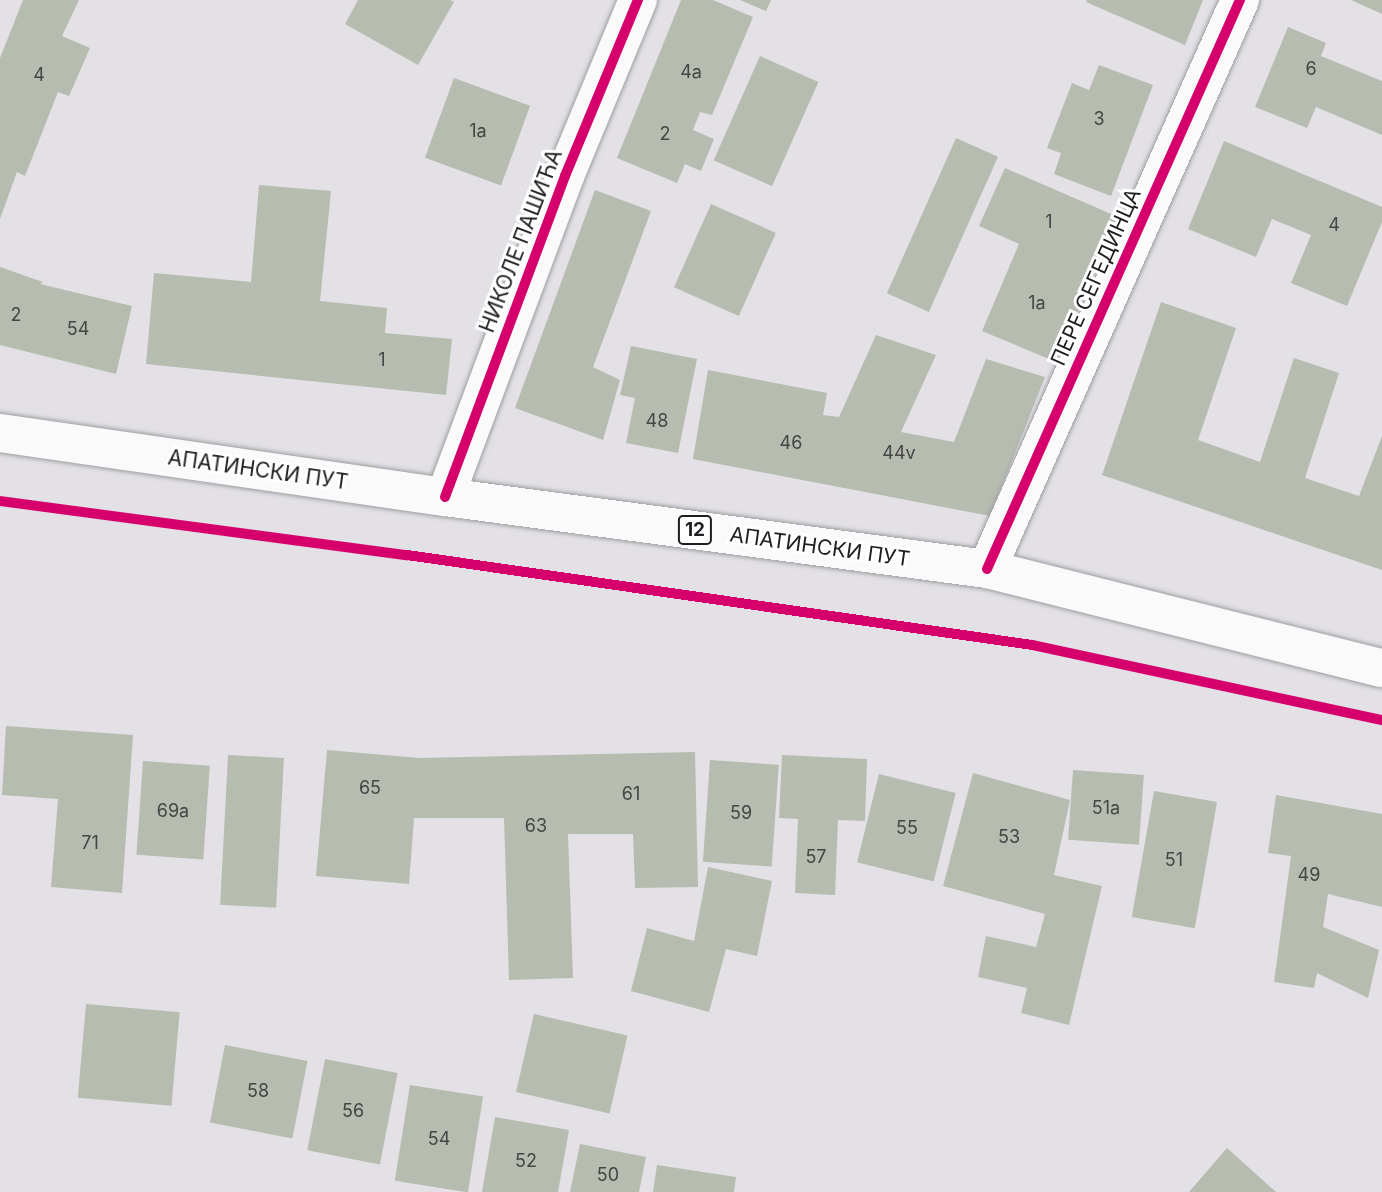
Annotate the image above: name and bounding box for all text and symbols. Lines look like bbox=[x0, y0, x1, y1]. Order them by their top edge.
house number: 6 bbox=[1305, 58, 1317, 80]
house number: 4a bbox=[680, 61, 702, 83]
house number: 4 bbox=[33, 64, 45, 86]
house number: 3 bbox=[1093, 108, 1105, 130]
house number: 1a bbox=[469, 120, 487, 142]
house number: 2 bbox=[660, 123, 670, 145]
street label: НИКОЛЕ ПАШИЋА bbox=[474, 146, 568, 336]
street label: ПЕРЕ СЕГЕДИНЦА bbox=[1046, 185, 1146, 369]
house number: 1 bbox=[1045, 211, 1053, 233]
house number: 4 bbox=[1328, 214, 1340, 236]
house number: 1a bbox=[1028, 292, 1046, 314]
house number: 2 bbox=[11, 304, 21, 326]
house number: 54 bbox=[67, 318, 89, 340]
house number: 1 bbox=[378, 349, 386, 371]
house number: 48 bbox=[646, 410, 668, 432]
house number: 46 bbox=[780, 432, 802, 454]
house number: 44v bbox=[882, 442, 916, 464]
street label: АПАТИНСКИ ПУТ bbox=[166, 445, 350, 495]
road number: 12 bbox=[678, 514, 712, 545]
street label: АПАТИНСКИ ПУТ bbox=[728, 522, 912, 572]
house number: 65 bbox=[359, 777, 381, 799]
house number: 61 bbox=[622, 783, 640, 805]
house number: 51a bbox=[1092, 797, 1120, 819]
house number: 69a bbox=[157, 800, 189, 822]
house number: 59 bbox=[730, 802, 752, 824]
house number: 63 bbox=[525, 815, 547, 837]
house number: 55 bbox=[896, 817, 918, 839]
house number: 53 bbox=[998, 826, 1020, 848]
house number: 71 bbox=[81, 832, 99, 854]
house number: 57 bbox=[805, 846, 827, 868]
house number: 51 bbox=[1165, 849, 1183, 871]
house number: 49 bbox=[1298, 864, 1320, 886]
house number: 58 bbox=[247, 1080, 269, 1102]
house number: 56 bbox=[342, 1100, 364, 1122]
house number: 54 bbox=[428, 1128, 450, 1150]
house number: 52 bbox=[515, 1150, 537, 1172]
house number: 50 bbox=[597, 1164, 619, 1186]

